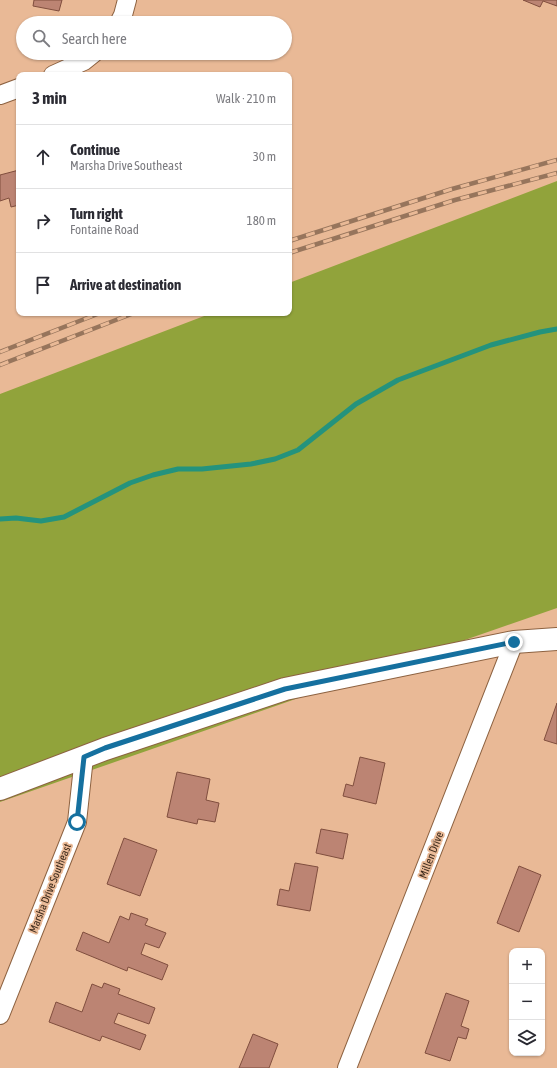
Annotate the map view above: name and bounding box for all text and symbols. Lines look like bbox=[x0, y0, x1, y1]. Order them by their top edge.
search box bbox=[16, 16, 292, 60]
icon: search bbox=[30, 27, 52, 49]
text: Search here bbox=[62, 30, 127, 47]
text: 3 min bbox=[32, 88, 67, 108]
text: Walk · 210 m bbox=[216, 91, 276, 106]
text: Continue bbox=[70, 141, 120, 158]
icon: ahead bbox=[32, 146, 54, 168]
text: 30 m bbox=[253, 149, 276, 164]
text: Marsha Drive Southeast bbox=[70, 158, 183, 173]
text: Turn right bbox=[70, 205, 123, 222]
icon: right bbox=[32, 210, 54, 232]
text: 180 m bbox=[247, 213, 276, 228]
text: Fontaine Road bbox=[70, 222, 139, 237]
icon: arrive bbox=[32, 274, 54, 296]
text: Arrive at destination bbox=[70, 276, 181, 293]
route end bbox=[505, 633, 523, 651]
route start bbox=[68, 813, 86, 831]
street label: Millen Drive bbox=[417, 830, 445, 880]
street label: Marsha Drive Southeast bbox=[27, 842, 73, 934]
map controls bbox=[509, 948, 545, 1056]
button: + bbox=[509, 948, 545, 984]
button: − bbox=[509, 984, 545, 1020]
button: layers bbox=[509, 1020, 545, 1056]

